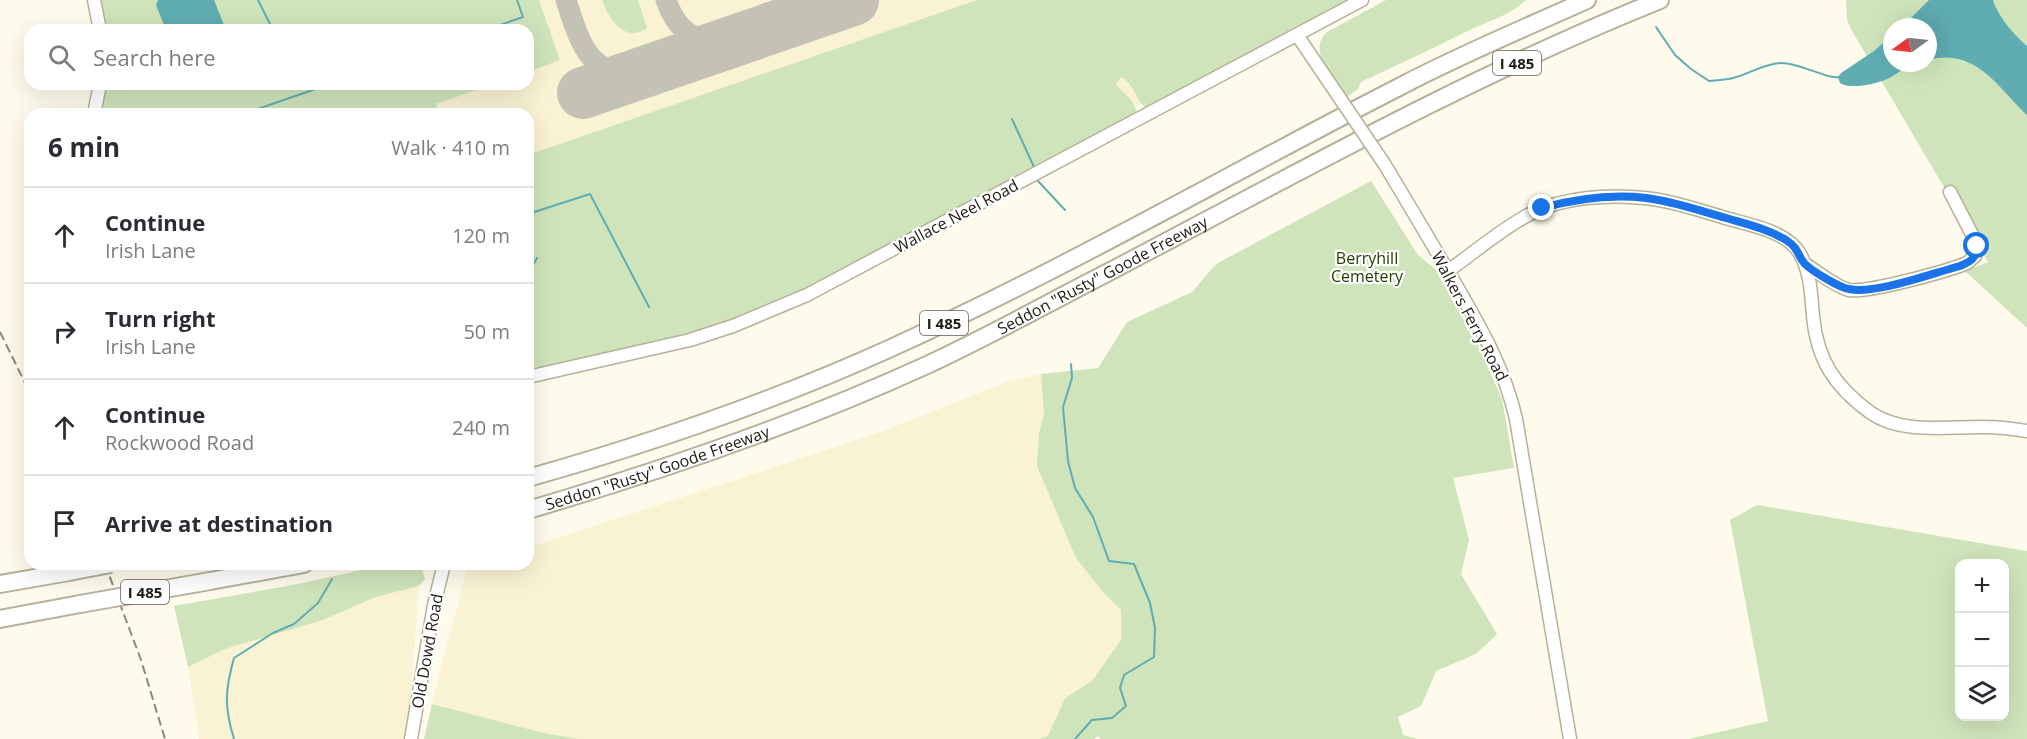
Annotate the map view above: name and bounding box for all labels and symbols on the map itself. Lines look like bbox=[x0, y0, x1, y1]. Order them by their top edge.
north arrow bbox=[1883, 18, 1937, 72]
road number: I 485 bbox=[1493, 51, 1541, 75]
street label: Wallace Neel Road bbox=[890, 174, 1022, 258]
route end bbox=[1528, 194, 1554, 220]
street label: Seddon "Rusty" Goode Freeway bbox=[993, 210, 1212, 340]
route start bbox=[1963, 232, 1989, 258]
park label: Berryhill Cemetery bbox=[1331, 247, 1404, 287]
street label: Walkers Ferry Road bbox=[1426, 247, 1514, 385]
road number: I 485 bbox=[920, 311, 968, 335]
street label: Seddon "Rusty" Goode Freeway bbox=[543, 420, 773, 515]
road number: I 485 bbox=[121, 580, 169, 604]
street label: Old Dowd Road bbox=[406, 592, 448, 710]

